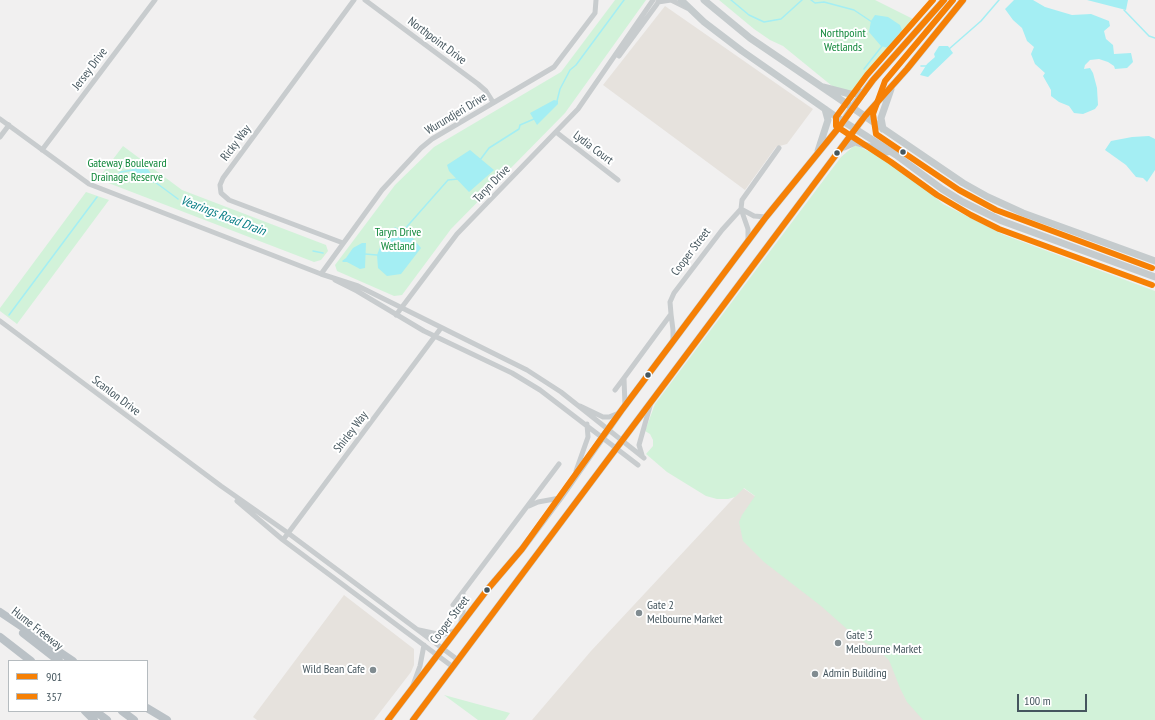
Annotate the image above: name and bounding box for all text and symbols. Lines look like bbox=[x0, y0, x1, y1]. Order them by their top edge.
street label: Northpoint Drive bbox=[405, 14, 469, 68]
park label: Northpoint Wetlands bbox=[820, 27, 866, 55]
street label: Jersey Drive bbox=[70, 45, 110, 93]
street label: Wurundjeri Drive bbox=[422, 90, 490, 138]
street label: Ricky Way bbox=[218, 122, 254, 164]
street label: Lydia Court bbox=[570, 128, 616, 168]
unlabelled marker bbox=[898, 147, 908, 157]
unlabelled marker bbox=[832, 148, 842, 158]
park label: Gateway Boulevard Drainage Reserve bbox=[87, 157, 167, 185]
street label: Taryn Drive bbox=[471, 162, 513, 206]
water label: Vearings Road Drain bbox=[178, 193, 268, 239]
street label: Cooper Street bbox=[668, 225, 714, 279]
park label: Taryn Drive Wetland bbox=[375, 226, 421, 254]
unlabelled marker bbox=[643, 370, 653, 380]
street label: Scanlon Drive bbox=[89, 373, 143, 419]
street label: Shirley Way bbox=[331, 409, 371, 455]
unlabelled marker bbox=[482, 585, 492, 595]
street label: Cooper Street bbox=[427, 593, 473, 647]
place label: Gate 2 Melbourne Market bbox=[647, 599, 723, 627]
street label: Hume Freeway bbox=[8, 604, 66, 654]
marker: Gate 2 Melbourne Market bbox=[634, 608, 644, 618]
place label: Gate 3 Melbourne Market bbox=[846, 629, 922, 657]
marker: Gate 3 Melbourne Market bbox=[833, 638, 843, 648]
legend bbox=[8, 660, 148, 712]
place label: Wild Bean Cafe bbox=[302, 663, 365, 677]
marker: Wild Bean Cafe bbox=[368, 665, 378, 675]
place label: Admin Building bbox=[823, 667, 887, 681]
text: 901 bbox=[46, 669, 62, 684]
marker: Admin Building bbox=[810, 669, 820, 679]
scale bar bbox=[1019, 686, 1089, 712]
text: 357 bbox=[46, 689, 62, 704]
text: 100 m bbox=[1024, 693, 1051, 708]

